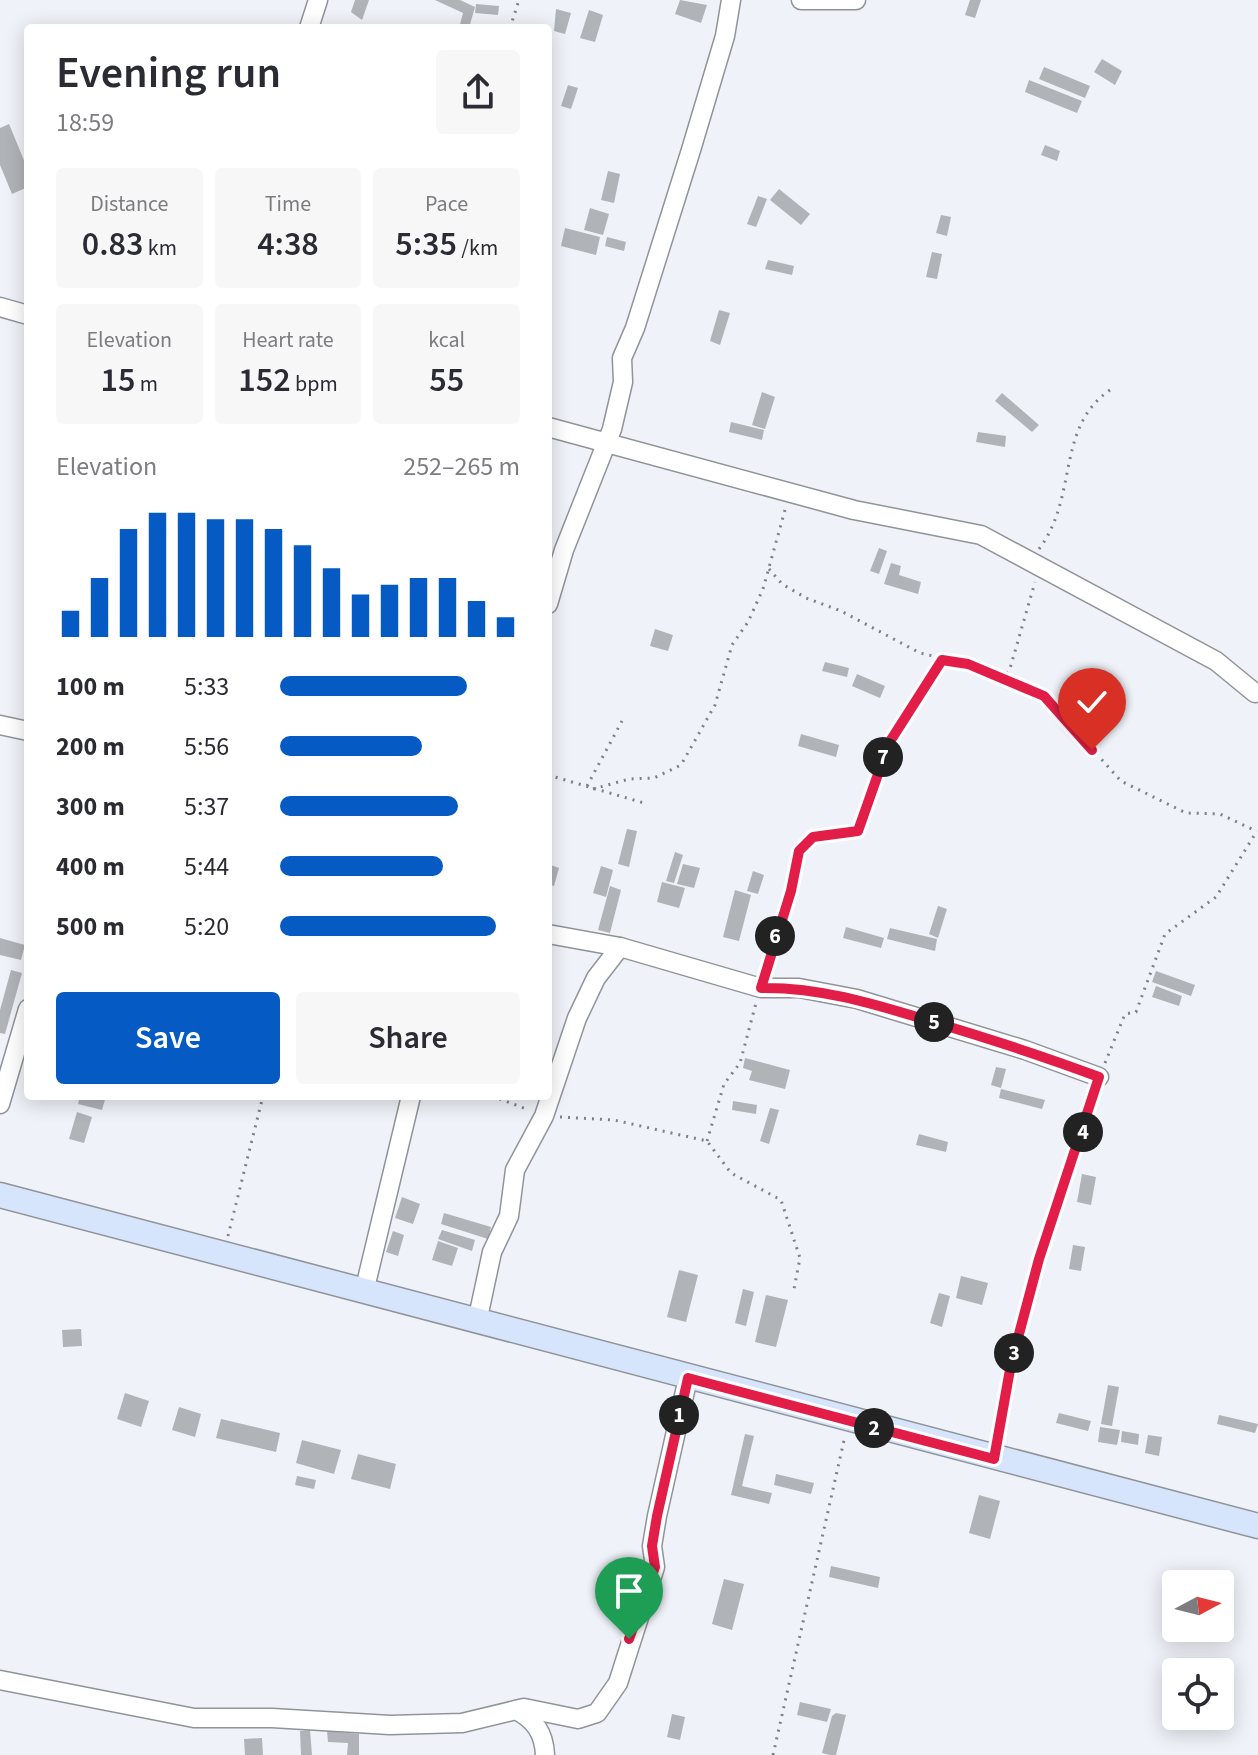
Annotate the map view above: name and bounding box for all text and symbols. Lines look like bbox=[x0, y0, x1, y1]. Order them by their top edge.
text: Evening run bbox=[56, 42, 281, 105]
button: share bbox=[436, 50, 520, 134]
text: 18:59 bbox=[56, 104, 114, 141]
text: Distance bbox=[90, 188, 168, 220]
text: Time bbox=[265, 188, 311, 220]
text: Pace bbox=[425, 188, 468, 220]
text: 0.83 bbox=[82, 220, 143, 269]
text: 4:38 bbox=[257, 220, 319, 269]
text: 5:35 bbox=[395, 220, 457, 269]
text: km bbox=[143, 232, 177, 264]
text: /km bbox=[457, 232, 498, 264]
text: Elevation bbox=[86, 324, 172, 356]
text: Heart rate bbox=[242, 324, 334, 356]
text: kcal bbox=[428, 324, 465, 356]
text: 15 bbox=[101, 356, 135, 405]
text: 152 bbox=[238, 356, 291, 405]
text: 55 bbox=[429, 356, 464, 405]
text: m bbox=[135, 368, 158, 400]
text: bpm bbox=[291, 368, 338, 400]
text: Elevation bbox=[56, 448, 157, 485]
text: 252–265 m bbox=[403, 448, 520, 485]
text: 100 m bbox=[56, 668, 125, 705]
text: 5:33 bbox=[184, 668, 229, 705]
pin bbox=[1058, 668, 1126, 750]
icon: check bbox=[1070, 680, 1114, 724]
text: 200 m bbox=[56, 728, 125, 765]
text: 5:56 bbox=[184, 728, 229, 765]
pin: 7 bbox=[863, 737, 903, 777]
text: 7 bbox=[877, 741, 889, 773]
text: 300 m bbox=[56, 788, 125, 825]
text: 5:37 bbox=[184, 788, 229, 825]
text: 400 m bbox=[56, 848, 125, 885]
text: 5:44 bbox=[184, 848, 229, 885]
text: 500 m bbox=[56, 908, 125, 945]
text: 5:20 bbox=[184, 908, 229, 945]
pin: 6 bbox=[755, 916, 795, 956]
text: 6 bbox=[769, 920, 781, 952]
button: Save bbox=[56, 992, 280, 1084]
button: Share bbox=[296, 992, 520, 1084]
pin: 5 bbox=[914, 1002, 954, 1042]
text: 5 bbox=[928, 1006, 940, 1038]
pin: 4 bbox=[1063, 1112, 1103, 1152]
text: 4 bbox=[1077, 1116, 1089, 1148]
pin: 3 bbox=[994, 1333, 1034, 1373]
text: 3 bbox=[1008, 1337, 1020, 1369]
pin: 1 bbox=[659, 1395, 699, 1435]
text: 1 bbox=[673, 1399, 685, 1431]
pin: 2 bbox=[854, 1408, 894, 1448]
text: 2 bbox=[868, 1412, 880, 1444]
pin bbox=[595, 1557, 663, 1639]
icon: arrive bbox=[607, 1569, 651, 1613]
north arrow bbox=[1162, 1570, 1234, 1642]
map controls bbox=[1162, 1570, 1234, 1730]
button: locate bbox=[1162, 1658, 1234, 1730]

